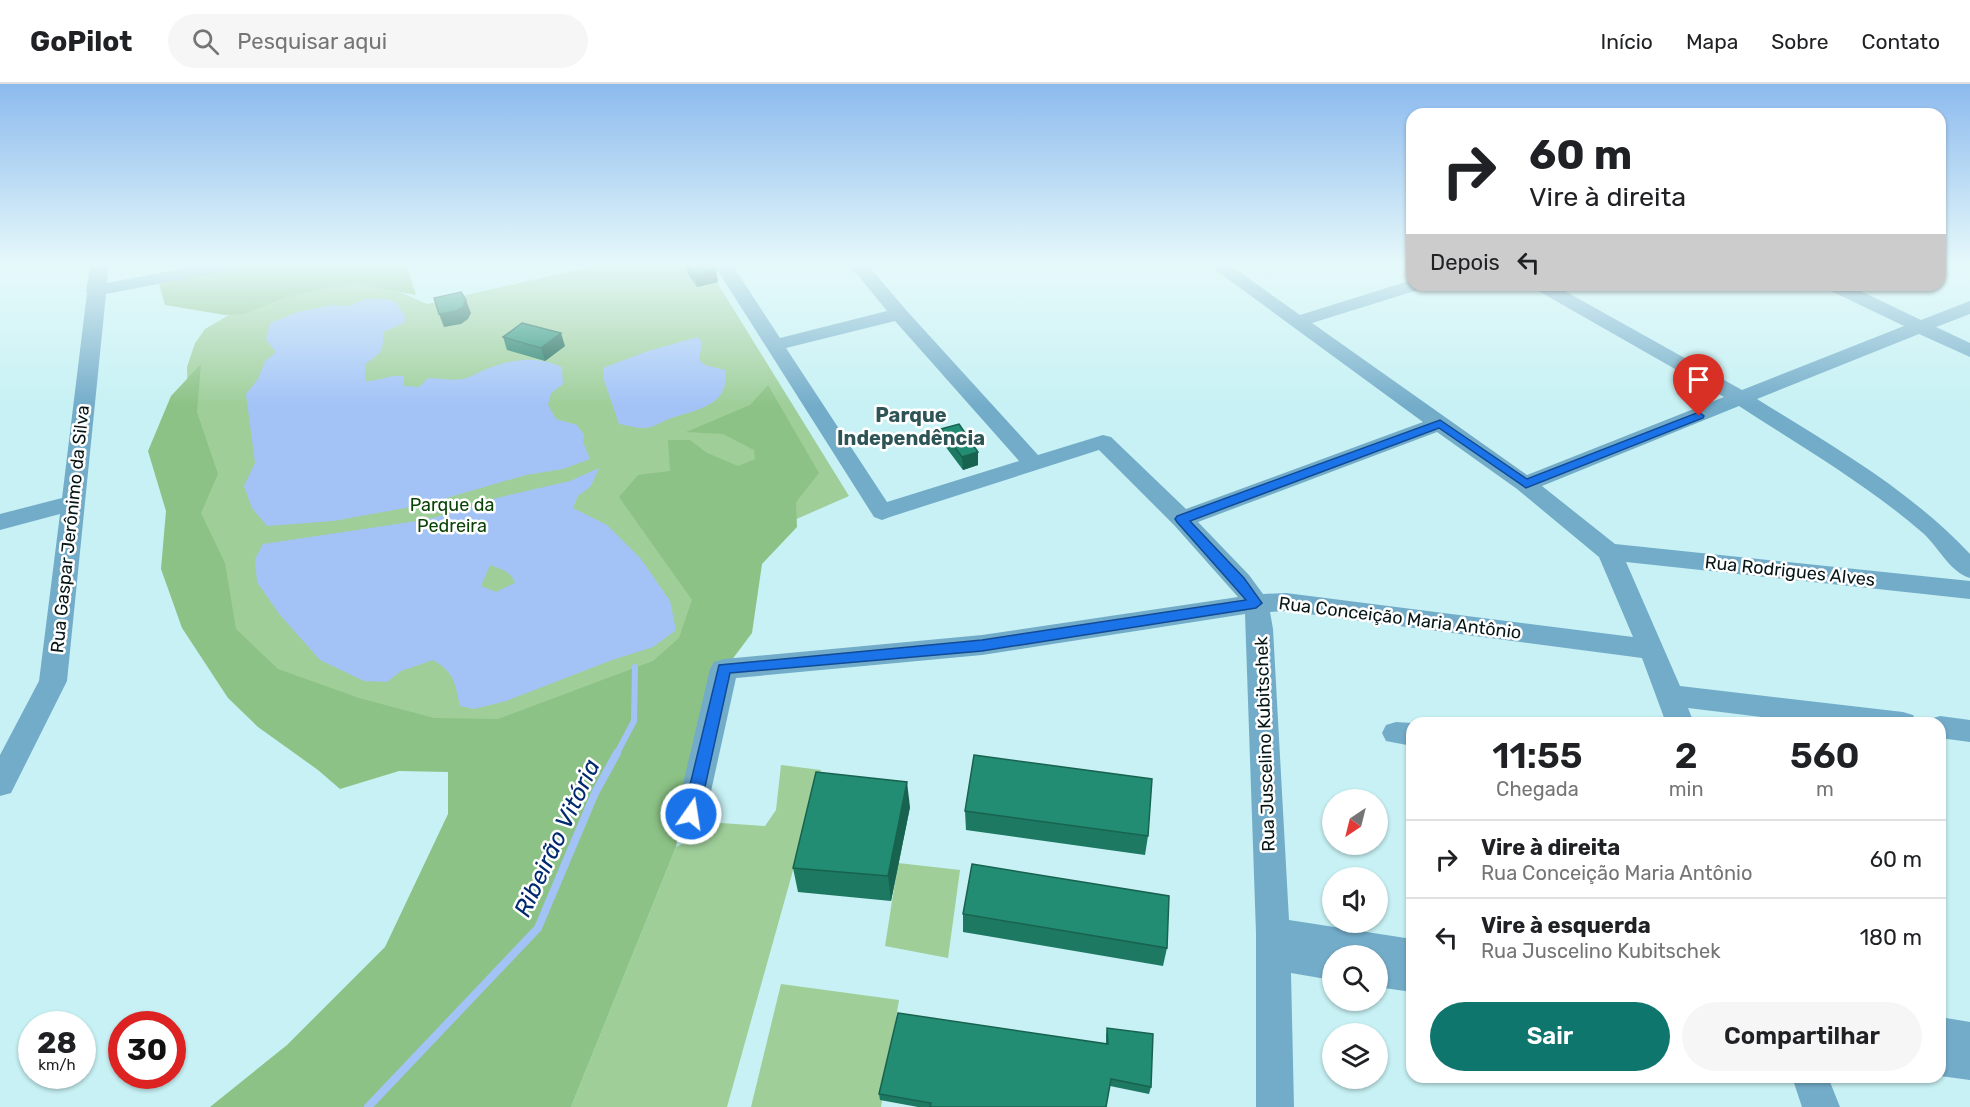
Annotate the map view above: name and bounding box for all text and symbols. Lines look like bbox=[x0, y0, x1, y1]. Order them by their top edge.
search box bbox=[168, 14, 588, 68]
text: GoPilot bbox=[30, 25, 132, 58]
icon: search bbox=[189, 25, 222, 58]
text: Pesquisar aqui bbox=[237, 28, 387, 55]
text: Início bbox=[1601, 29, 1653, 54]
text: Mapa bbox=[1686, 29, 1738, 54]
text: Sobre bbox=[1771, 29, 1828, 54]
text: Contato bbox=[1861, 29, 1940, 54]
text: 60 m bbox=[1529, 130, 1632, 180]
icon: right bbox=[1430, 132, 1508, 210]
text: Vire à direita bbox=[1529, 181, 1686, 213]
icon: left bbox=[1512, 246, 1545, 279]
text: Depois bbox=[1430, 249, 1500, 276]
pin bbox=[1673, 354, 1724, 416]
icon: arrive bbox=[1682, 363, 1715, 396]
district label: Parque Independência bbox=[837, 403, 985, 450]
street label: Rua Gaspar Jerônimo da Silva bbox=[46, 404, 94, 654]
park label: Parque da Pedreira bbox=[410, 494, 494, 537]
street label: Rua Rodrigues Alves bbox=[1704, 551, 1876, 591]
street label: Rua Conceição Maria Antônio bbox=[1277, 592, 1523, 644]
street label: Rua Juscelino Kubitschek bbox=[1250, 635, 1280, 852]
text: 11:55 bbox=[1492, 734, 1583, 777]
text: 2 bbox=[1675, 734, 1698, 777]
text: 560 bbox=[1790, 734, 1860, 777]
water label: Ribeirão Vitória bbox=[508, 755, 606, 921]
text: Chegada bbox=[1496, 777, 1579, 801]
text: min bbox=[1669, 777, 1704, 801]
text: m bbox=[1816, 777, 1834, 801]
position arrow bbox=[659, 782, 723, 846]
north arrow bbox=[1322, 789, 1388, 855]
map controls bbox=[1322, 789, 1388, 1089]
text: Vire à direita bbox=[1481, 834, 1620, 861]
icon: right bbox=[1430, 843, 1463, 876]
text: 60 m bbox=[1870, 846, 1922, 873]
text: Rua Conceição Maria Antônio bbox=[1481, 861, 1752, 885]
button: sound bbox=[1322, 867, 1388, 933]
text: Vire à esquerda bbox=[1481, 912, 1651, 939]
icon: left bbox=[1430, 921, 1463, 954]
text: 180 m bbox=[1860, 924, 1922, 951]
text: Rua Juscelino Kubitschek bbox=[1481, 939, 1720, 963]
button: search bbox=[1322, 945, 1388, 1011]
button: Sair bbox=[1430, 1002, 1670, 1071]
button: Compartilhar bbox=[1682, 1002, 1922, 1071]
speed limit sign: 30 bbox=[108, 1011, 186, 1089]
button: layers bbox=[1322, 1023, 1388, 1089]
text: 28 bbox=[37, 1025, 77, 1061]
text: km/h bbox=[38, 1056, 76, 1074]

